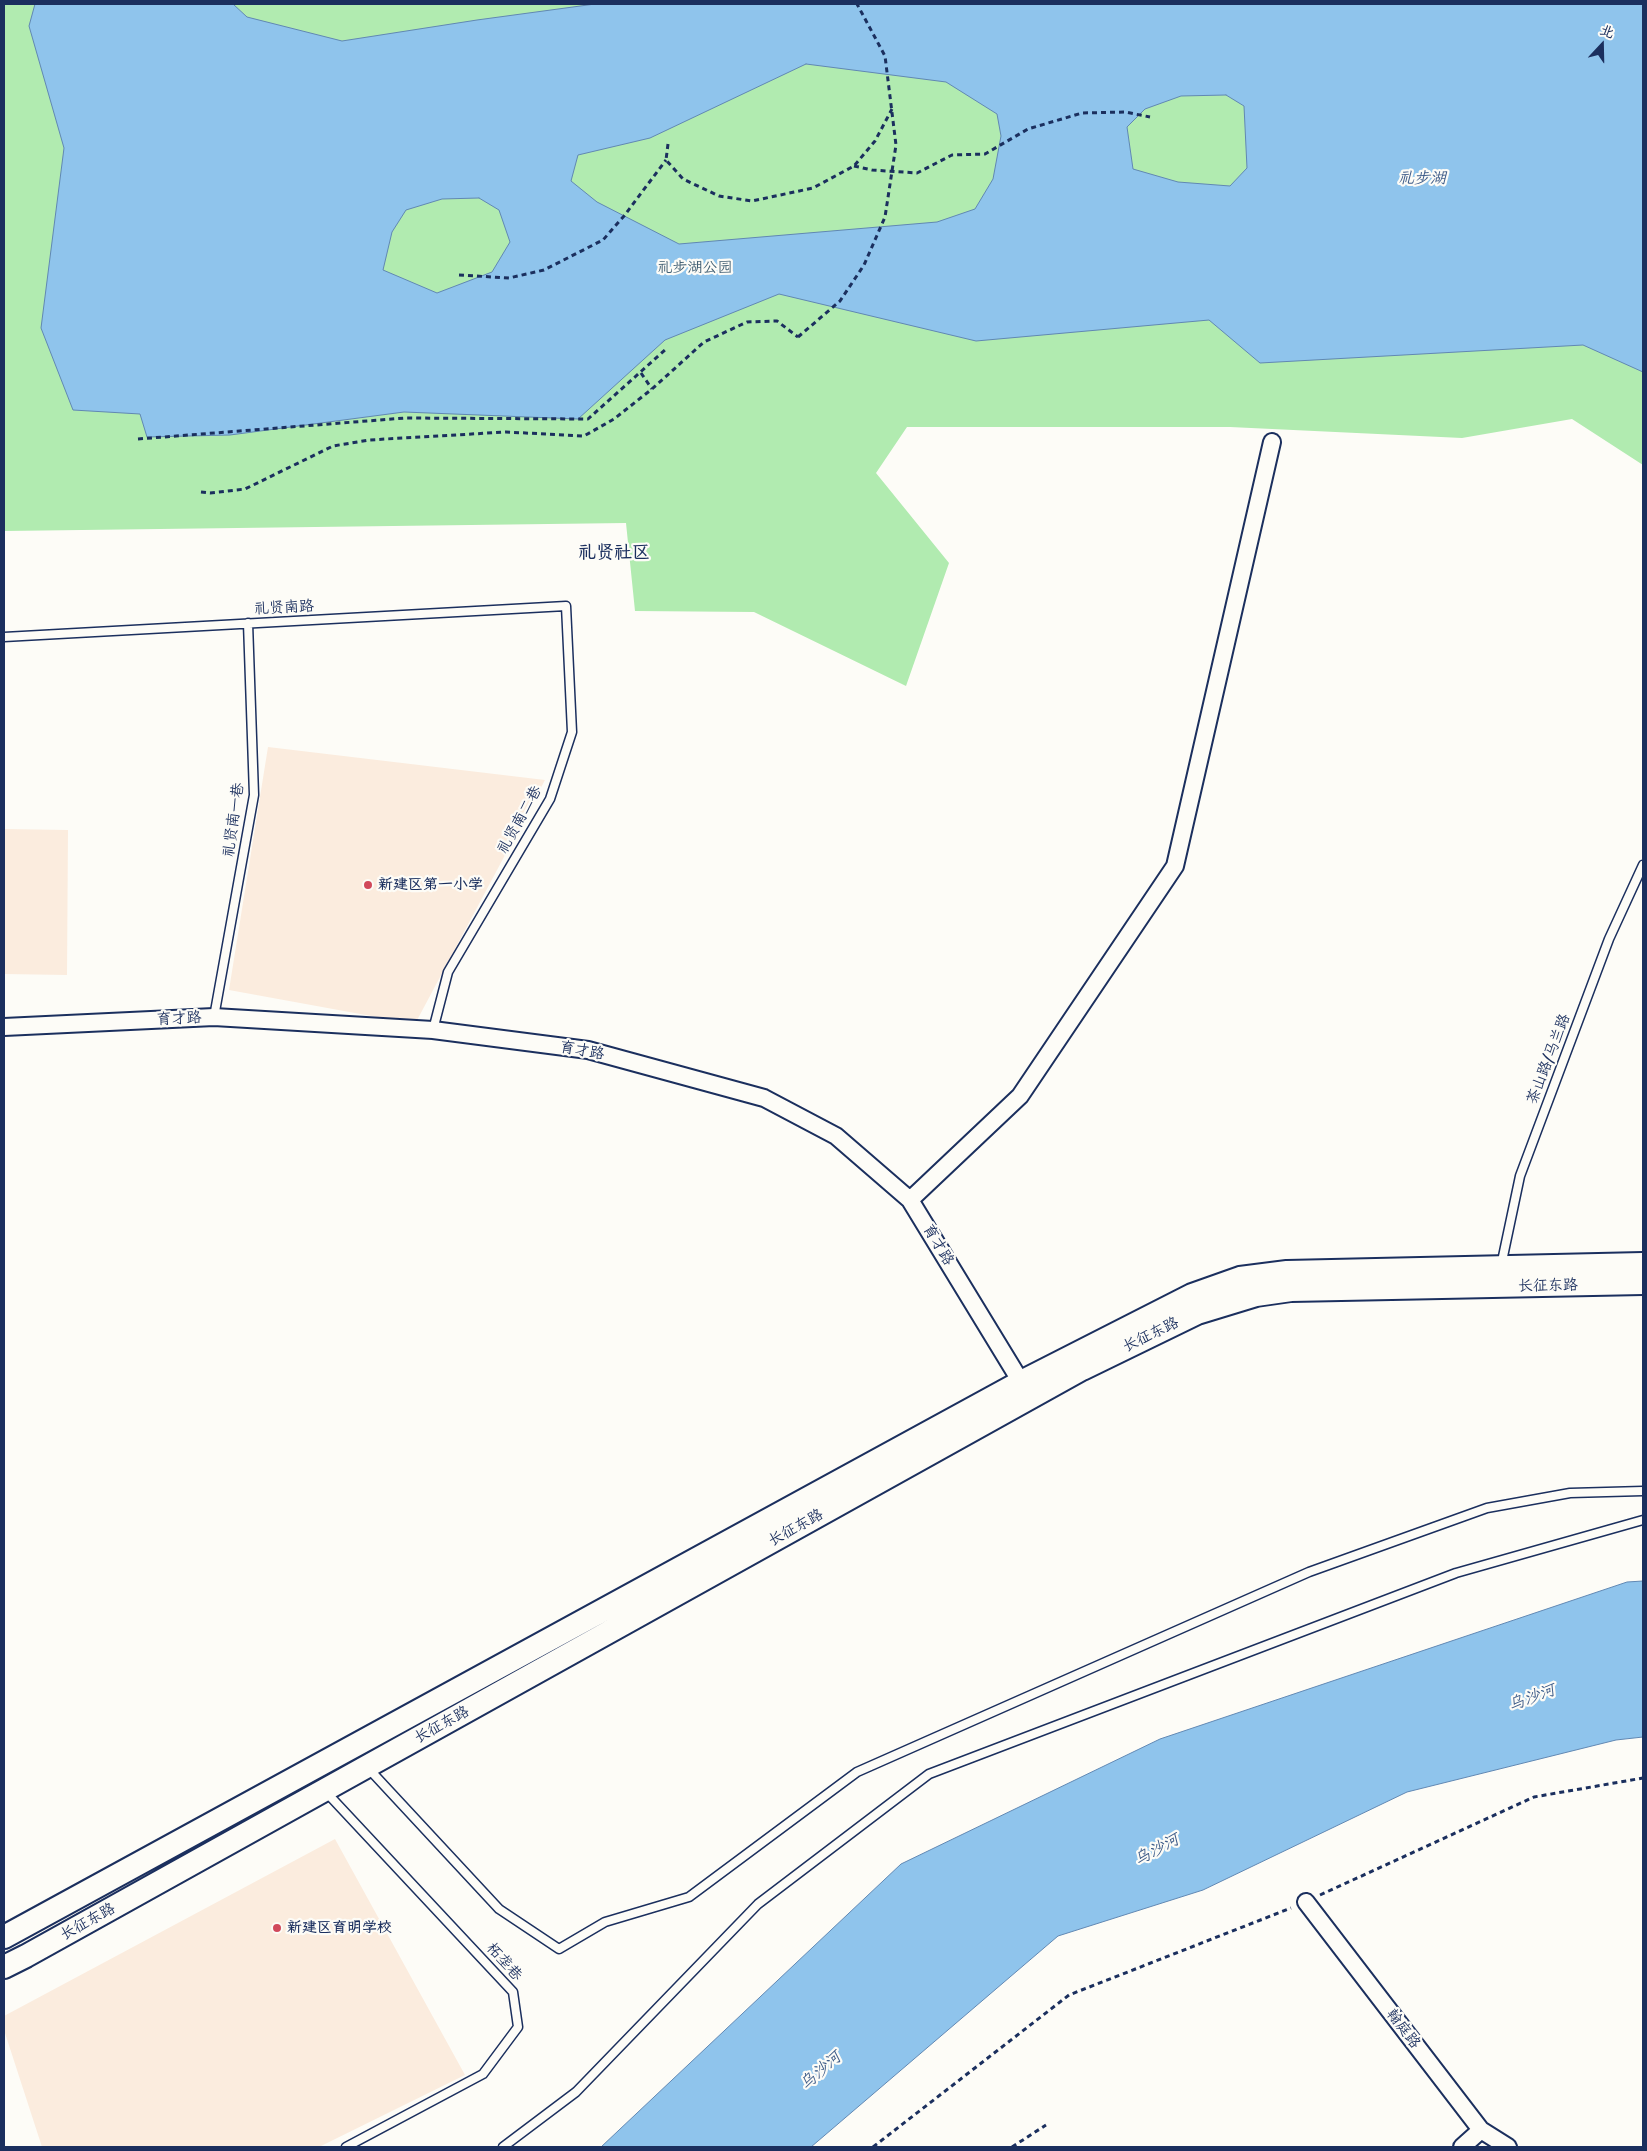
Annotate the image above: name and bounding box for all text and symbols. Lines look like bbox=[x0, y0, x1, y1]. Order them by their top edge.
north arrow bbox=[1577, 20, 1627, 70]
text: 北 bbox=[1598, 20, 1617, 42]
water label: 礼步湖 bbox=[1398, 169, 1446, 189]
park label: 礼步湖公园 bbox=[658, 259, 732, 277]
district label: 礼贤社区 bbox=[578, 542, 650, 564]
street label: 礼贤南路 bbox=[254, 597, 314, 619]
street label: 礼贤南一巷 bbox=[220, 782, 248, 858]
street label: 礼贤南二巷 bbox=[494, 783, 546, 857]
place label: 新建区第一小学 bbox=[378, 876, 483, 894]
marker: 新建区第一小学 bbox=[362, 879, 374, 891]
street label: 育才路 bbox=[156, 1009, 202, 1029]
street label: 茶山路/马兰路 bbox=[1524, 1011, 1574, 1107]
street label: 育才路 bbox=[558, 1038, 606, 1064]
street label: 育才路 bbox=[919, 1221, 957, 1269]
street label: 长征东路 bbox=[1518, 1276, 1578, 1296]
street label: 长征东路 bbox=[1120, 1314, 1182, 1356]
street label: 长征东路 bbox=[765, 1506, 827, 1550]
water label: 乌沙河 bbox=[1506, 1681, 1558, 1715]
street label: 长征东路 bbox=[411, 1703, 473, 1747]
water label: 乌沙河 bbox=[1131, 1830, 1183, 1870]
street label: 长征东路 bbox=[57, 1900, 119, 1944]
place label: 新建区育明学校 bbox=[287, 1919, 392, 1937]
marker: 新建区育明学校 bbox=[271, 1922, 283, 1934]
street label: 柘垄巷 bbox=[482, 1939, 526, 1985]
street label: 翰庭路 bbox=[1382, 2006, 1424, 2052]
water label: 乌沙河 bbox=[797, 2048, 845, 2094]

